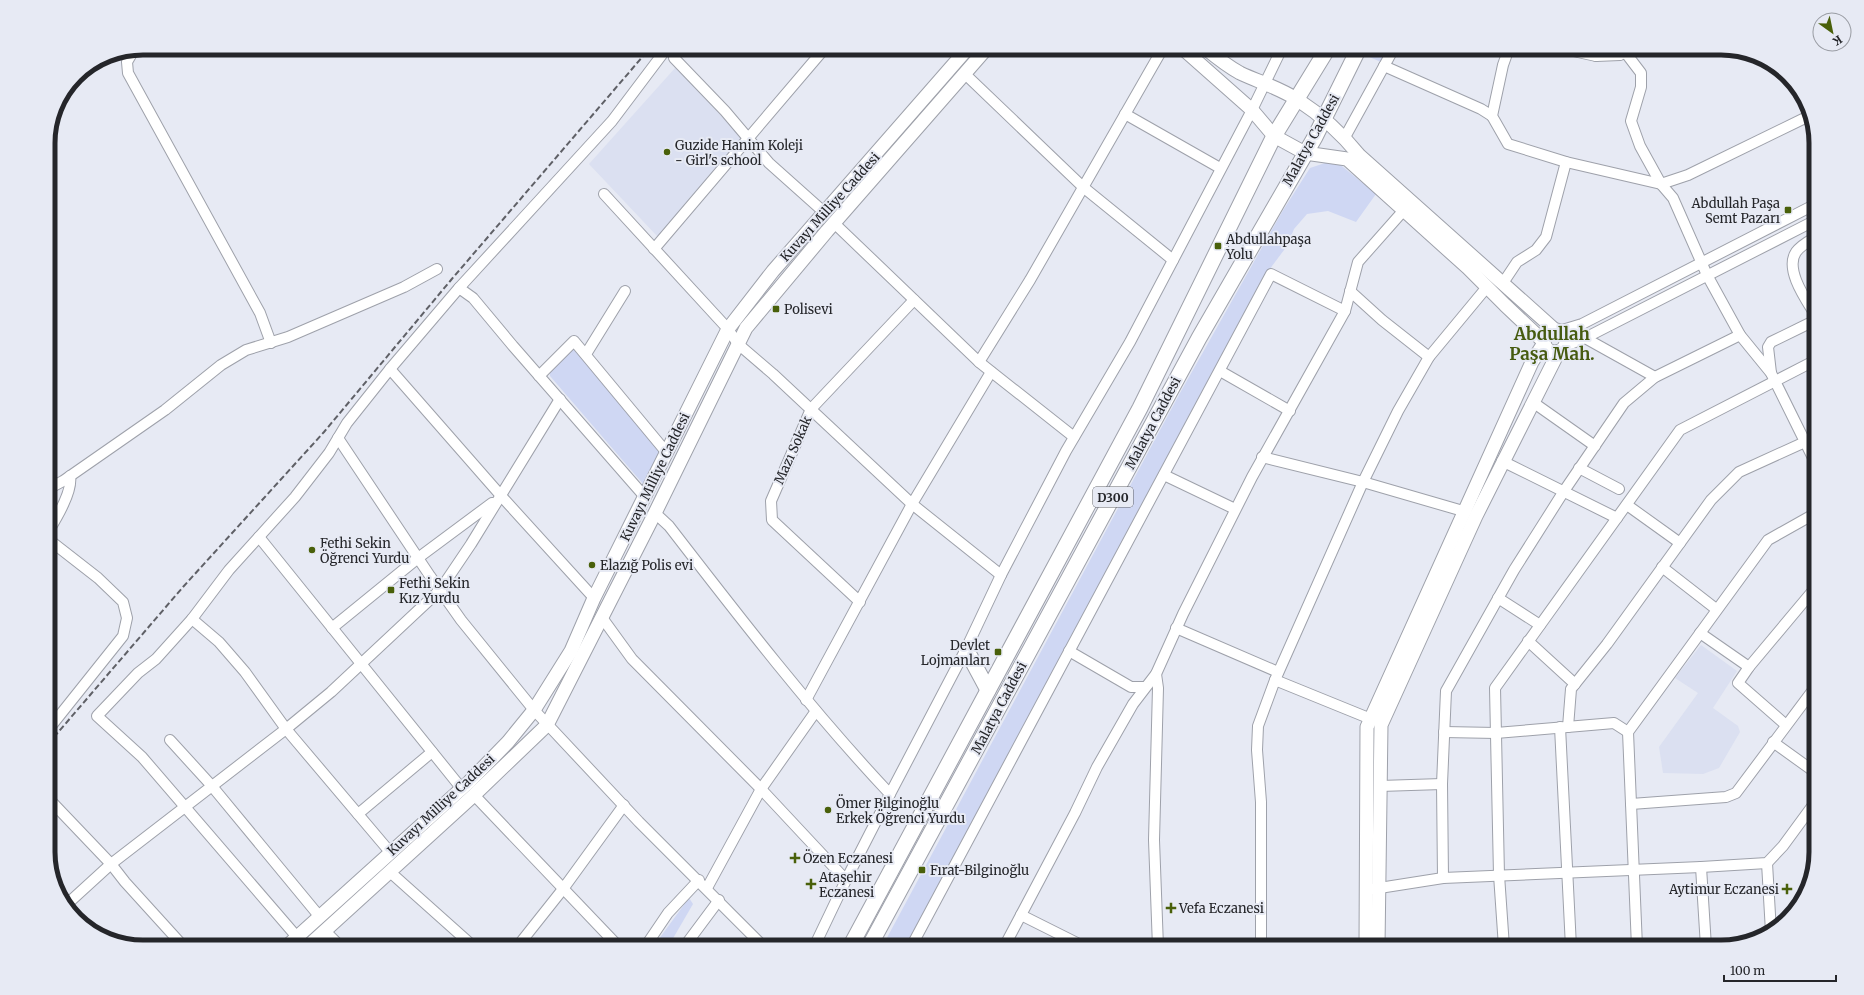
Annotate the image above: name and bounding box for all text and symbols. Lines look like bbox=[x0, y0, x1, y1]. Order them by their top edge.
north arrow bbox=[1812, 12, 1852, 52]
text: K bbox=[1830, 32, 1845, 49]
street label: Malatya Caddesi bbox=[1279, 91, 1343, 189]
place label: Guzide Hanim Koleji - Girl's school bbox=[675, 137, 803, 169]
marker: Guzide Hanim Koleji - Girl's school bbox=[662, 147, 672, 157]
street label: Kuvayı Milliye Caddesi bbox=[777, 149, 883, 265]
place label: Abdullah Paşa Semt Pazarı bbox=[1690, 195, 1780, 227]
marker: Abdullah Paşa Semt Pazarı bbox=[1783, 205, 1793, 215]
place label: Abdullahpaşa Yolu bbox=[1225, 231, 1311, 263]
marker: Abdullahpaşa Yolu bbox=[1213, 241, 1223, 251]
place label: Polisevi bbox=[784, 301, 833, 318]
marker: Polisevi bbox=[771, 304, 781, 314]
district label: Abdullah Paşa Mah. bbox=[1509, 323, 1595, 365]
street label: Malatya Caddesi bbox=[1121, 374, 1185, 472]
street label: Kuvayı Milliye Caddesi bbox=[616, 410, 694, 544]
street label: Mazı Sokak bbox=[770, 413, 816, 487]
road number: D300 bbox=[1093, 487, 1133, 507]
place label: Fethi Sekin Öğrenci Yurdu bbox=[320, 535, 409, 567]
marker: Fethi Sekin Öğrenci Yurdu bbox=[307, 545, 317, 555]
place label: Elazığ Polis evi bbox=[600, 557, 693, 574]
marker: Elazığ Polis evi bbox=[587, 560, 597, 570]
place label: Fethi Sekin Kız Yurdu bbox=[399, 575, 470, 607]
marker: Fethi Sekin Kız Yurdu bbox=[386, 585, 396, 595]
place label: Devlet Lojmanları bbox=[921, 637, 990, 669]
marker: Devlet Lojmanları bbox=[993, 647, 1003, 657]
street label: Malatya Caddesi bbox=[967, 659, 1031, 757]
street label: Kuvayı Milliye Caddesi bbox=[384, 751, 498, 859]
place label: Ömer Bilginoğlu Erkek Öğrenci Yurdu bbox=[836, 794, 965, 827]
marker: Ömer Bilginoğlu Erkek Öğrenci Yurdu bbox=[823, 805, 833, 815]
place label: Özen Eczanesi bbox=[803, 849, 893, 867]
marker: Özen Eczanesi bbox=[790, 853, 800, 863]
place label: Fırat-Bilginoğlu bbox=[930, 862, 1029, 879]
marker: Fırat-Bilginoğlu bbox=[917, 865, 927, 875]
place label: Ataşehir Eczanesi bbox=[818, 869, 874, 901]
marker: Ataşehir Eczanesi bbox=[806, 879, 816, 889]
place label: Aytimur Eczanesi bbox=[1668, 881, 1779, 898]
marker: Aytimur Eczanesi bbox=[1782, 884, 1792, 894]
place label: Vefa Eczanesi bbox=[1178, 900, 1264, 917]
marker: Vefa Eczanesi bbox=[1166, 903, 1176, 913]
scale bar bbox=[1724, 957, 1836, 983]
text: 100 m bbox=[1730, 963, 1765, 978]

